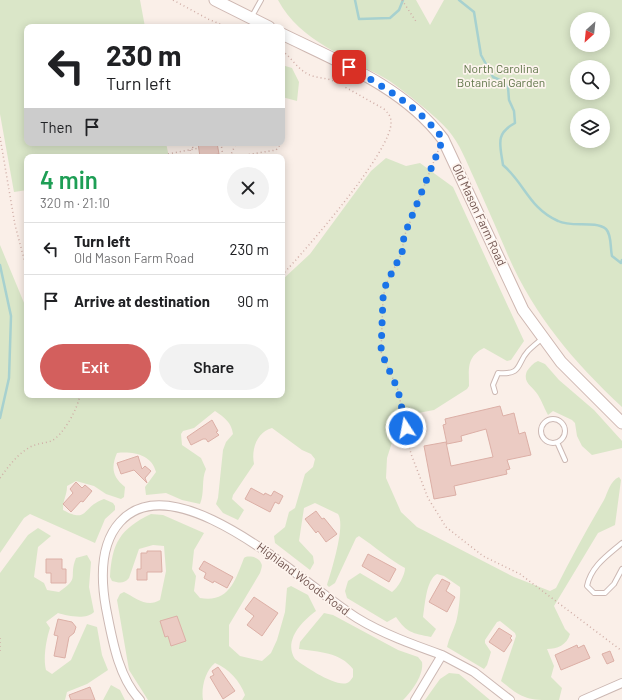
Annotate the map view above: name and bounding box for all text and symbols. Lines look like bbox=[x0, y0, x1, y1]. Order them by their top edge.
north arrow bbox=[570, 12, 610, 52]
map controls bbox=[570, 12, 610, 148]
text: 230 m bbox=[106, 38, 181, 72]
icon: left bbox=[40, 40, 92, 92]
pin bbox=[332, 50, 366, 84]
icon: arrive bbox=[338, 56, 360, 78]
button: search bbox=[570, 60, 610, 100]
park label: North Carolina Botanical Garden bbox=[457, 61, 545, 89]
text: Turn left bbox=[106, 72, 172, 94]
button: layers bbox=[570, 108, 610, 148]
icon: arrive bbox=[81, 116, 103, 138]
text: Then bbox=[40, 118, 73, 136]
street label: Old Mason Farm Road bbox=[450, 161, 510, 268]
text: 4 min bbox=[40, 165, 98, 194]
button: close bbox=[227, 167, 269, 209]
text: 320 m · 21:10 bbox=[40, 195, 110, 211]
text: Turn left bbox=[74, 232, 130, 250]
icon: left bbox=[40, 238, 62, 260]
text: 230 m bbox=[229, 240, 269, 258]
text: Old Mason Farm Road bbox=[74, 250, 194, 266]
icon: arrive bbox=[40, 290, 62, 312]
text: Arrive at destination bbox=[74, 292, 210, 310]
text: 90 m bbox=[237, 292, 269, 310]
button: Exit bbox=[40, 344, 151, 390]
button: Share bbox=[159, 344, 269, 390]
position arrow bbox=[385, 407, 427, 449]
street label: Highland Woods Road bbox=[255, 539, 353, 618]

